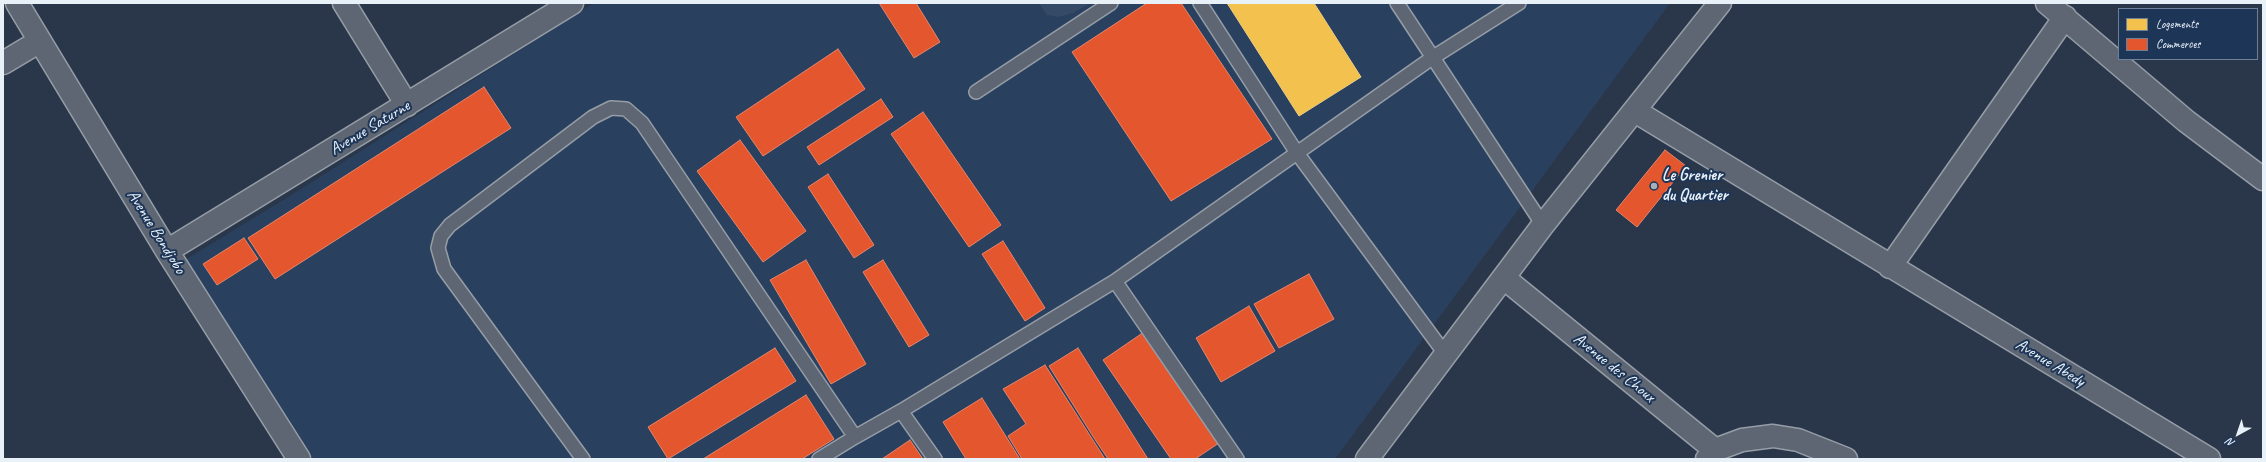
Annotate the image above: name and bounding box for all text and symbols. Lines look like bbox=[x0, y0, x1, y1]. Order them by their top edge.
legend bbox=[2118, 8, 2258, 60]
text: Logements bbox=[2156, 16, 2198, 32]
text: Commerces bbox=[2156, 36, 2200, 52]
street label: Avenue Saturne bbox=[326, 96, 414, 160]
place label: Le Grenier du Quartier bbox=[1662, 166, 1728, 206]
marker: Le Grenier du Quartier bbox=[1649, 181, 1659, 191]
street label: Avenue Bondjobo bbox=[122, 186, 190, 278]
street label: Avenue des Choux bbox=[1569, 329, 1659, 407]
street label: Avenue Abedy bbox=[2012, 334, 2088, 392]
north arrow bbox=[2218, 414, 2258, 454]
text: N bbox=[2223, 436, 2237, 451]

